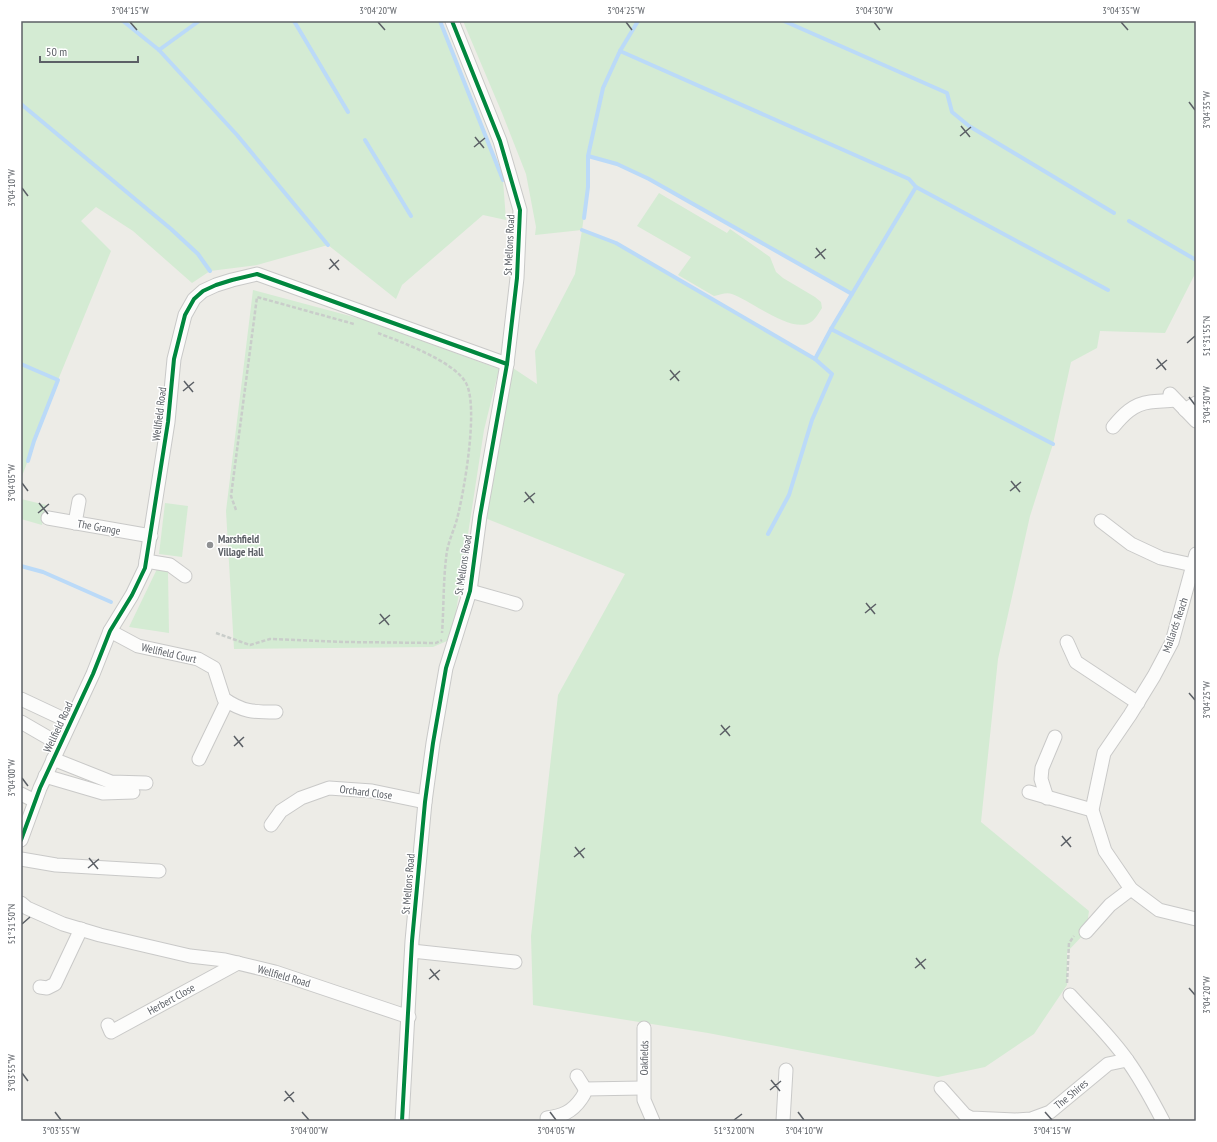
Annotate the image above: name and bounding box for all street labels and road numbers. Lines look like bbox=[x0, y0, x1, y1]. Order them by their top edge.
street label: St Mellons Road bbox=[500, 214, 518, 276]
street label: Wellfield Road bbox=[149, 386, 169, 442]
street label: The Grange bbox=[76, 516, 122, 538]
street label: St Mellons Road bbox=[451, 533, 475, 596]
street label: Mallards Reach bbox=[1159, 595, 1191, 654]
street label: Wellfield Court bbox=[140, 640, 198, 666]
street label: Wellfield Road bbox=[40, 699, 76, 755]
street label: Orchard Close bbox=[339, 782, 394, 802]
street label: St Mellons Road bbox=[398, 853, 418, 915]
street label: Wellfield Road bbox=[256, 962, 312, 990]
street label: Herbert Close bbox=[145, 980, 198, 1018]
street label: Oakfields bbox=[637, 1040, 651, 1076]
street label: The Shires bbox=[1051, 1076, 1091, 1112]

